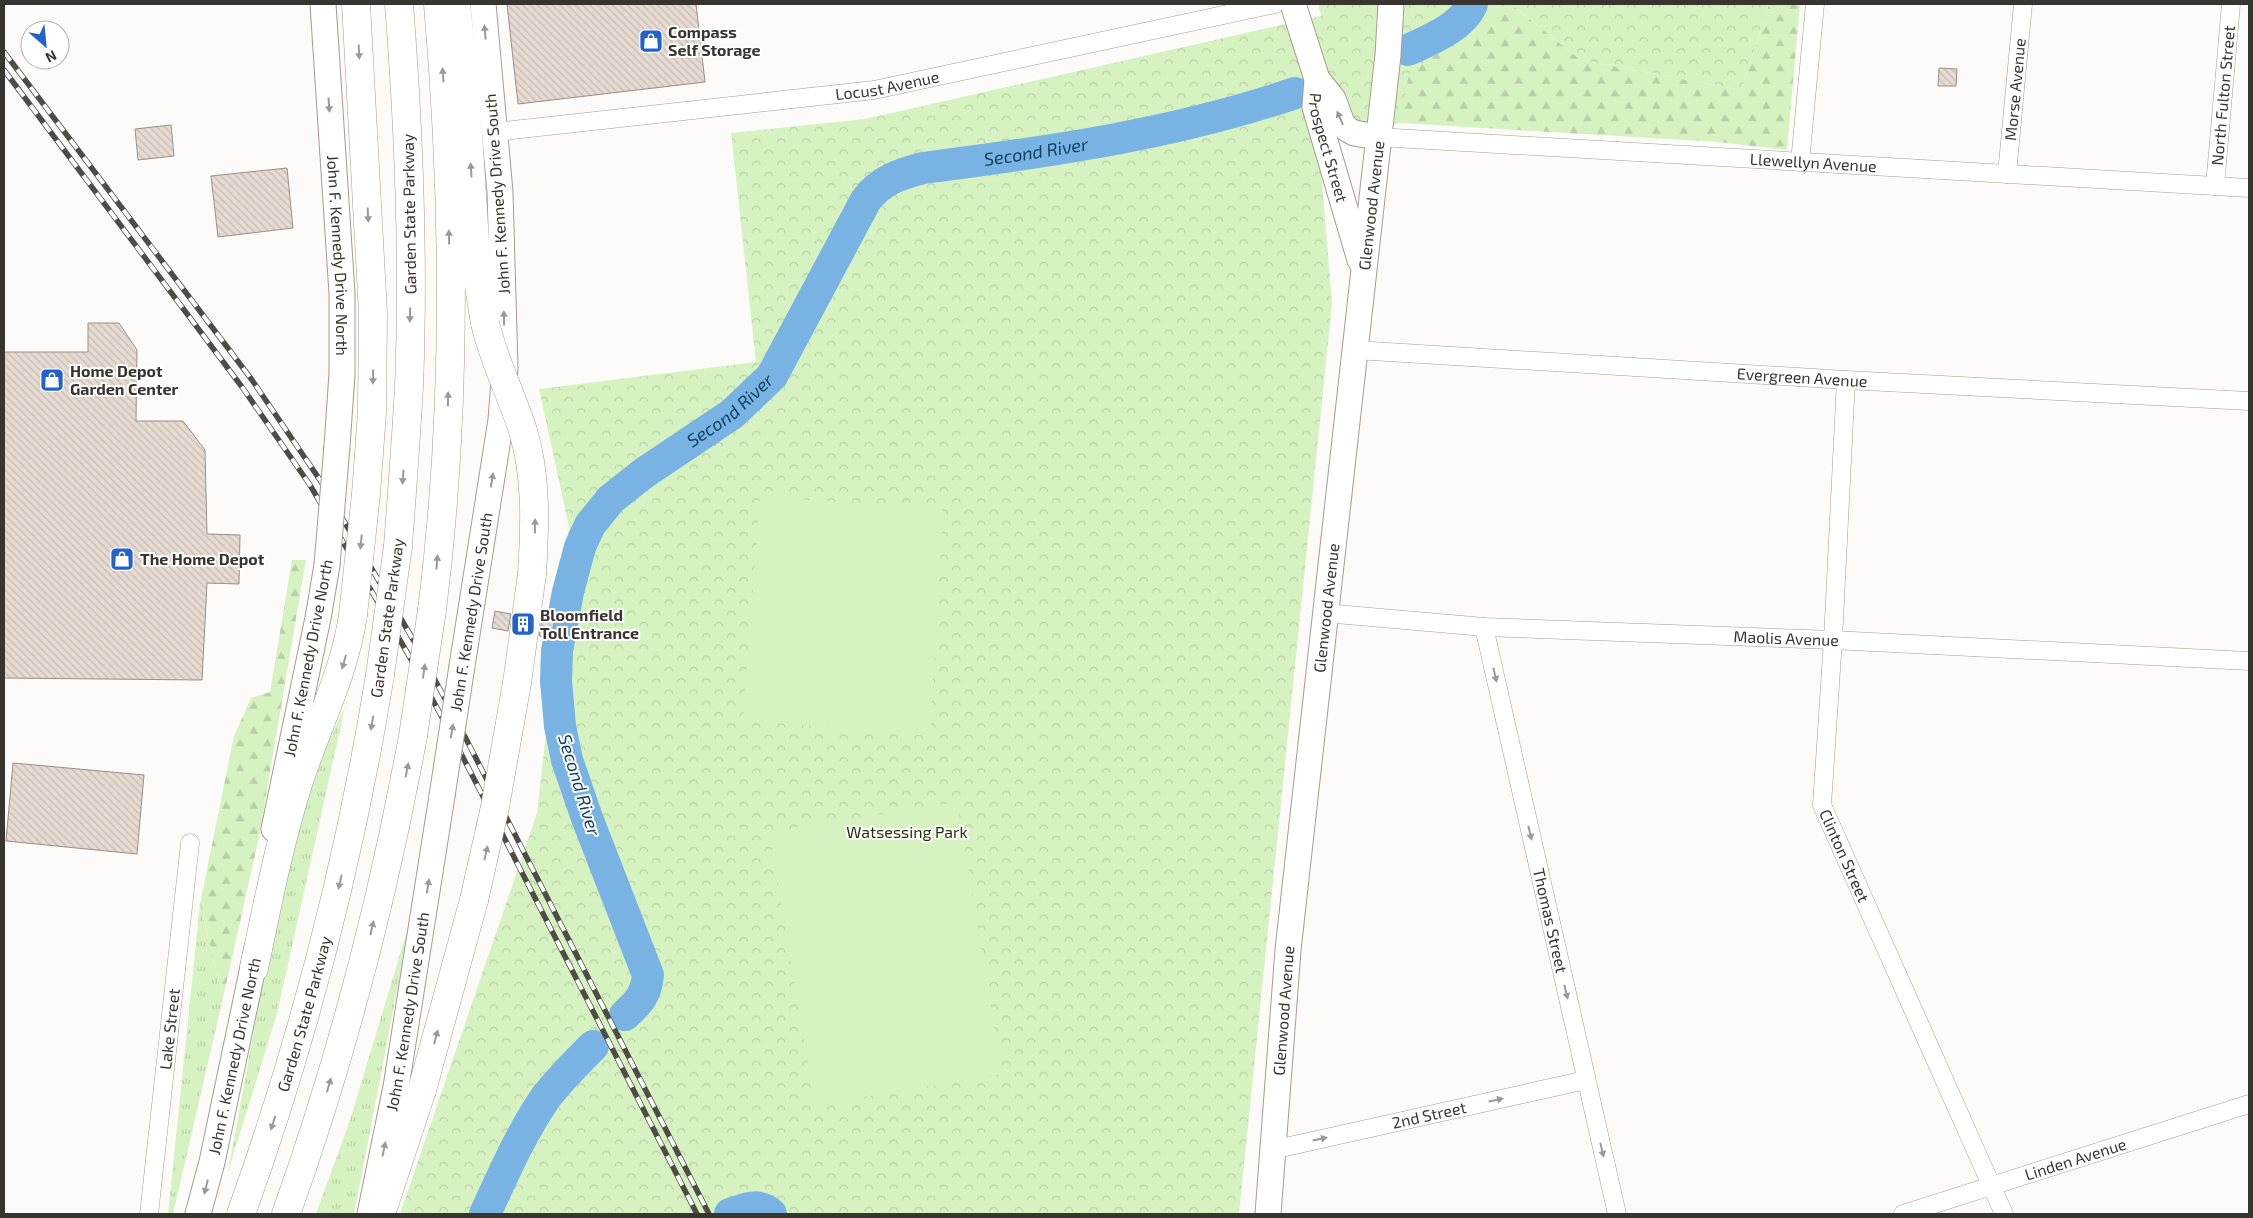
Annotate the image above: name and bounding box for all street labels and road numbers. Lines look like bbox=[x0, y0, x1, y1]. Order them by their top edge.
street label: North Fulton Street bbox=[2207, 24, 2238, 166]
street label: Morse Avenue bbox=[2000, 37, 2029, 142]
street label: Locust Avenue bbox=[834, 66, 941, 103]
street label: Prospect Street bbox=[1306, 92, 1352, 204]
street label: John F. Kennedy Drive South bbox=[480, 93, 513, 295]
street label: Garden State Parkway bbox=[398, 133, 419, 295]
street label: Glenwood Avenue bbox=[1354, 140, 1387, 271]
street label: Llewellyn Avenue bbox=[1749, 149, 1877, 175]
street label: John F. Kennedy Drive North bbox=[324, 154, 352, 356]
street label: Evergreen Avenue bbox=[1736, 363, 1868, 390]
street label: John F. Kennedy Drive South bbox=[445, 511, 496, 713]
street label: Garden State Parkway bbox=[366, 536, 407, 699]
street label: Glenwood Avenue bbox=[1309, 542, 1342, 674]
street label: John F. Kennedy Drive North bbox=[279, 557, 336, 758]
street label: Maolis Avenue bbox=[1733, 626, 1839, 649]
street label: Clinton Street bbox=[1816, 806, 1874, 905]
street label: Thomas Street bbox=[1530, 866, 1572, 975]
street label: John F. Kennedy Drive South bbox=[381, 911, 433, 1113]
street label: Garden State Parkway bbox=[273, 933, 335, 1094]
street label: Glenwood Avenue bbox=[1269, 945, 1297, 1076]
street label: John F. Kennedy Drive North bbox=[204, 956, 264, 1156]
street label: Lake Street bbox=[155, 987, 183, 1071]
street label: 2nd Street bbox=[1390, 1097, 1468, 1132]
street label: Linden Avenue bbox=[2022, 1134, 2128, 1184]

